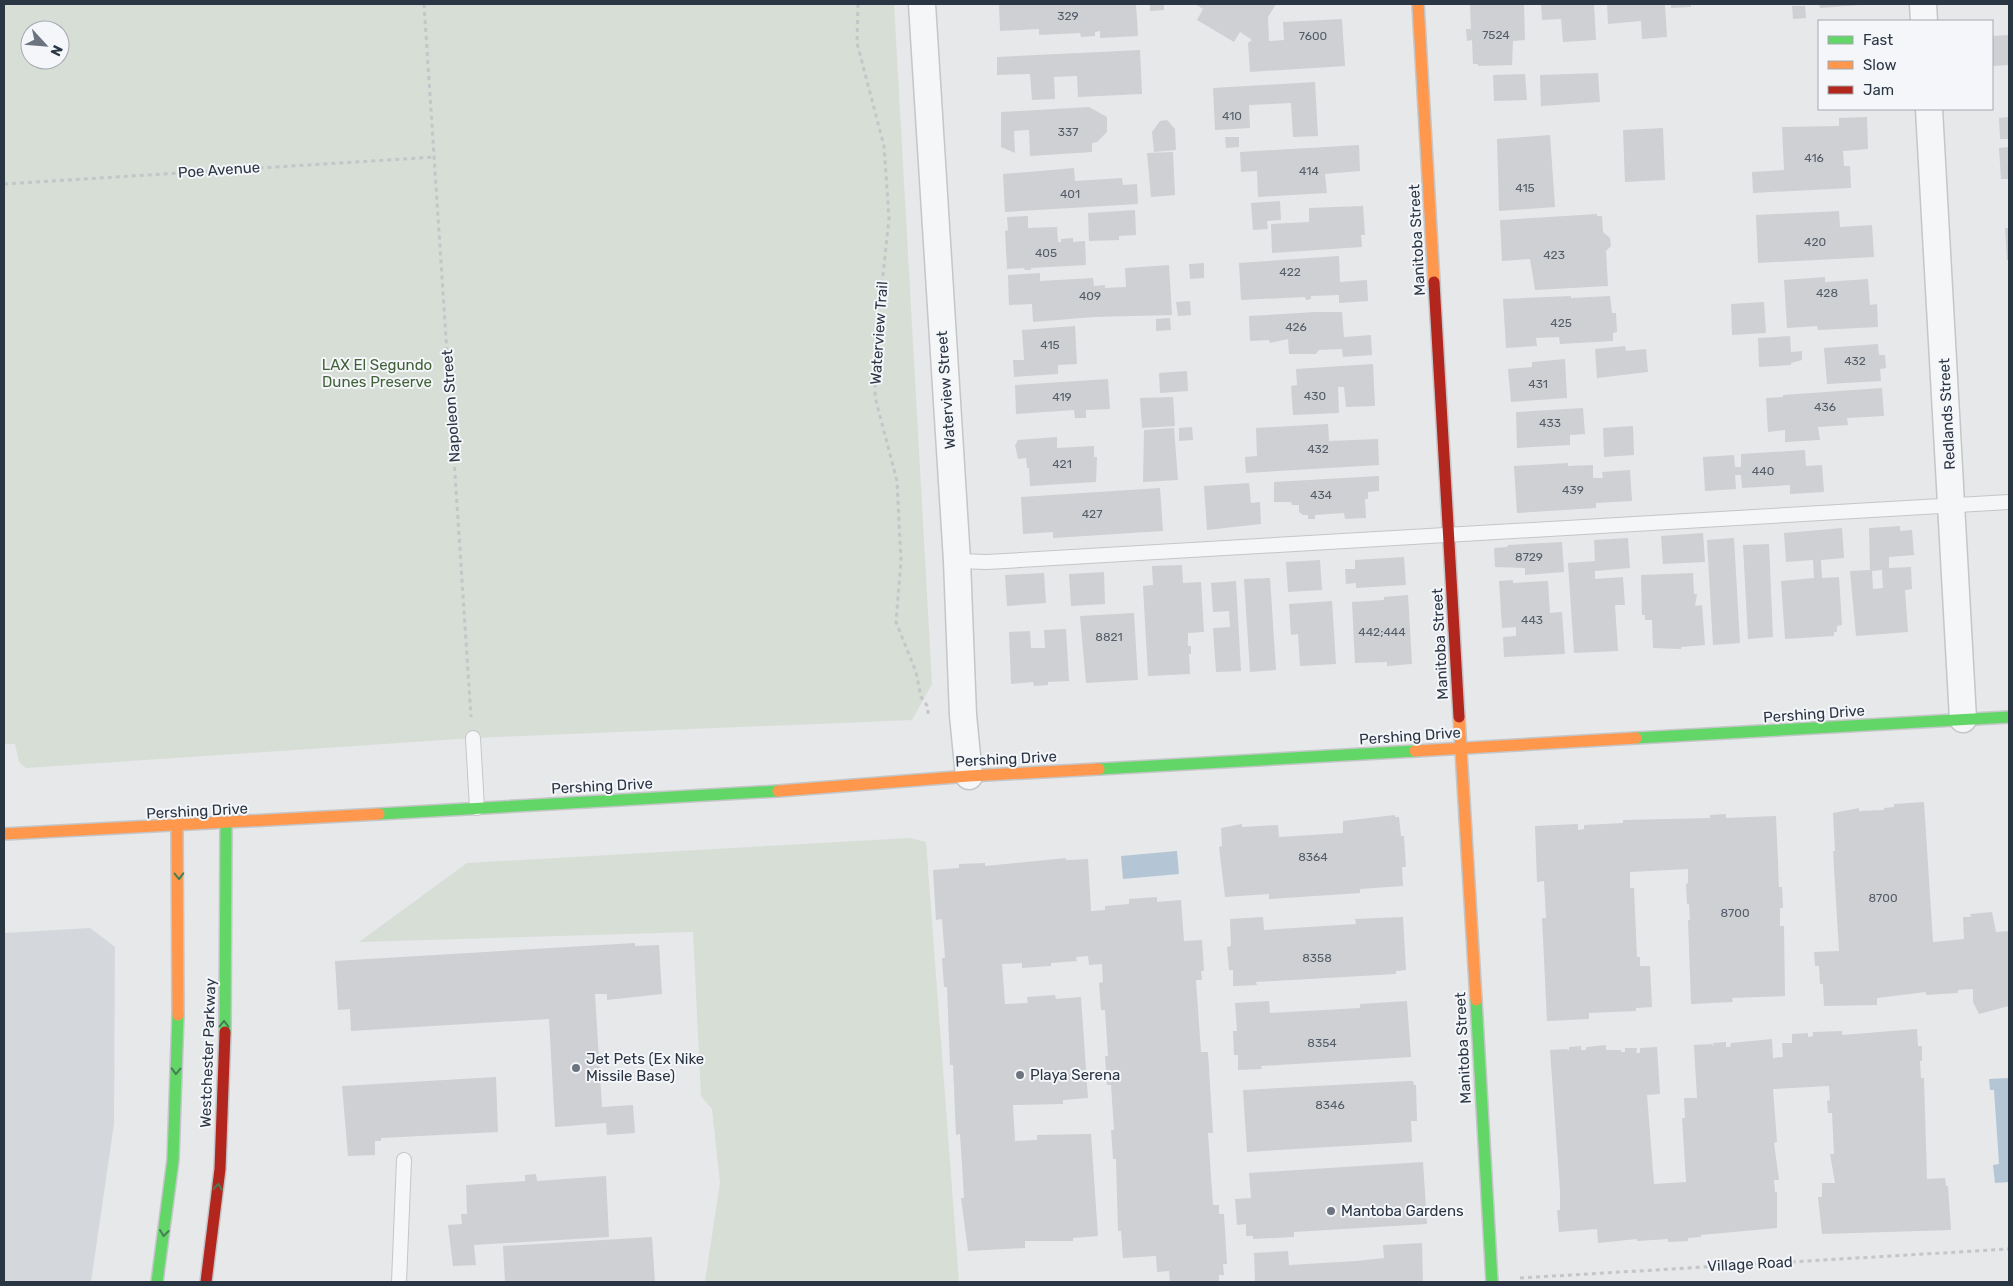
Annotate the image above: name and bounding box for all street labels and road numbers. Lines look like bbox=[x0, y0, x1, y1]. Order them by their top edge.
street label: Poe Avenue bbox=[177, 158, 261, 182]
street label: Manitoba Street bbox=[1405, 184, 1429, 296]
street label: Waterview Trail bbox=[866, 281, 892, 385]
street label: Waterview Street bbox=[933, 330, 959, 450]
street label: Napoleon Street bbox=[438, 349, 464, 463]
street label: Redlands Street bbox=[1935, 358, 1959, 470]
street label: Manitoba Street bbox=[1428, 588, 1452, 700]
street label: Pershing Drive bbox=[1763, 701, 1865, 727]
street label: Pershing Drive bbox=[1359, 723, 1461, 749]
street label: Pershing Drive bbox=[955, 747, 1057, 771]
street label: Pershing Drive bbox=[551, 774, 653, 798]
street label: Pershing Drive bbox=[146, 799, 248, 823]
street label: Westchester Parkway bbox=[196, 978, 220, 1128]
street label: Manitoba Street bbox=[1451, 992, 1475, 1104]
street label: Village Road bbox=[1707, 1253, 1793, 1275]

